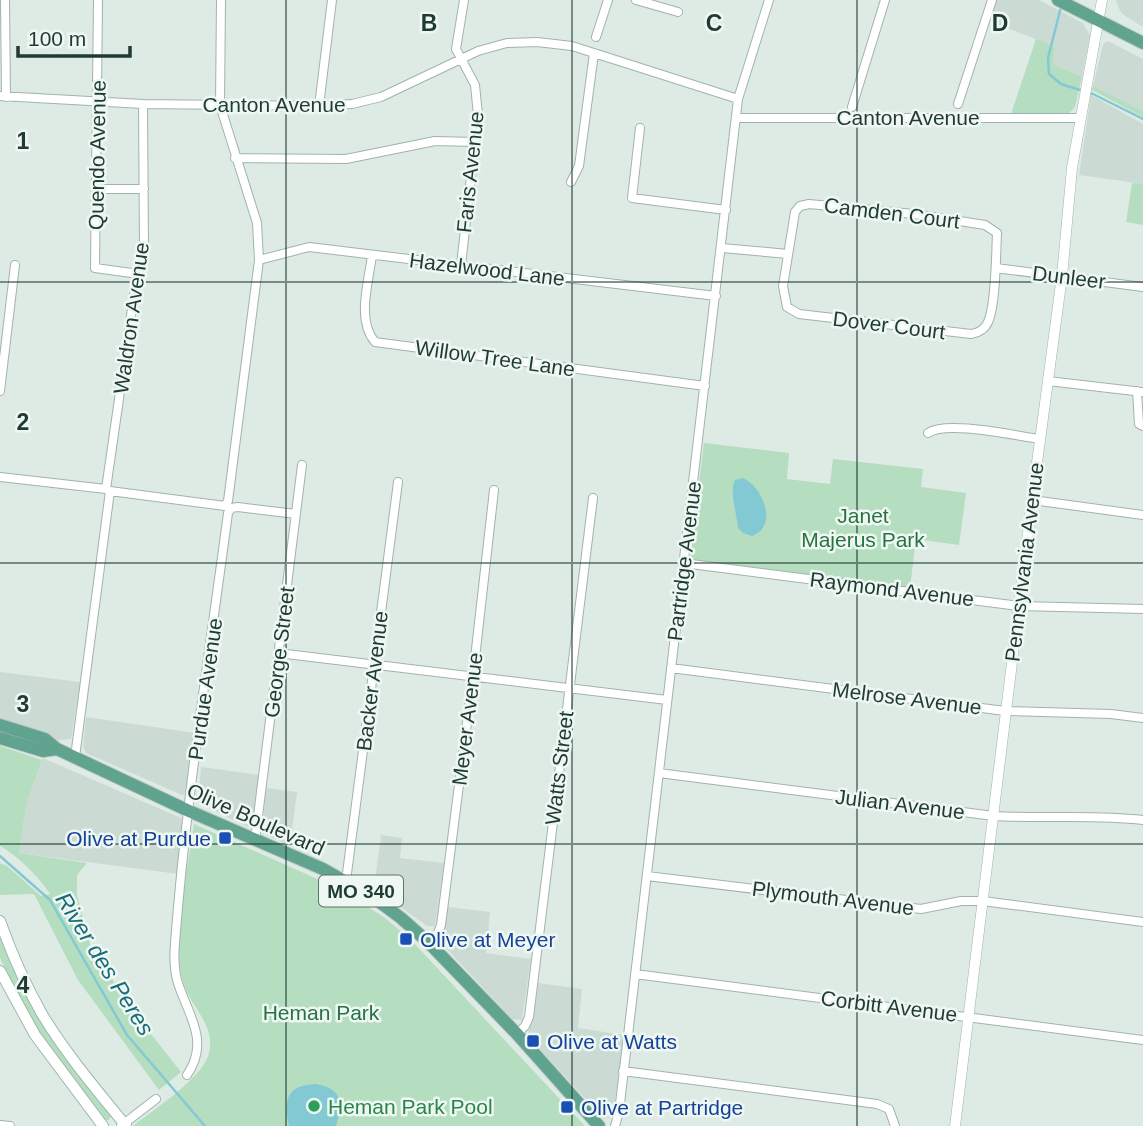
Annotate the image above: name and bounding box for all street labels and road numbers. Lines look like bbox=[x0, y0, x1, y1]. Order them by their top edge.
street label: Quendo Avenue bbox=[84, 80, 110, 230]
street label: Canton Avenue bbox=[202, 93, 346, 116]
street label: Canton Avenue bbox=[836, 106, 980, 129]
street label: Faris Avenue bbox=[452, 110, 488, 234]
street label: Camden Court bbox=[823, 193, 961, 233]
street label: Waldron Avenue bbox=[109, 241, 153, 395]
street label: Hazelwood Lane bbox=[408, 248, 566, 290]
street label: Dunleer bbox=[1031, 261, 1107, 293]
street label: Dover Court bbox=[831, 307, 947, 343]
street label: Willow Tree Lane bbox=[414, 335, 576, 381]
street label: Pennsylvania Avenue bbox=[1000, 461, 1048, 663]
street label: Partridge Avenue bbox=[663, 480, 705, 642]
street label: Raymond Avenue bbox=[809, 568, 975, 610]
street label: George Street bbox=[260, 585, 298, 719]
street label: Backer Avenue bbox=[352, 610, 392, 752]
street label: Purdue Avenue bbox=[184, 616, 226, 762]
street label: Meyer Avenue bbox=[447, 651, 487, 787]
street label: Melrose Avenue bbox=[831, 677, 983, 719]
street label: Watts Street bbox=[541, 709, 577, 826]
street label: Olive Boulevard bbox=[184, 778, 328, 860]
street label: Julian Avenue bbox=[834, 785, 966, 823]
road number: MO 340 bbox=[319, 876, 403, 906]
street label: Plymouth Avenue bbox=[751, 877, 915, 919]
street label: Corbitt Avenue bbox=[819, 986, 959, 1026]

